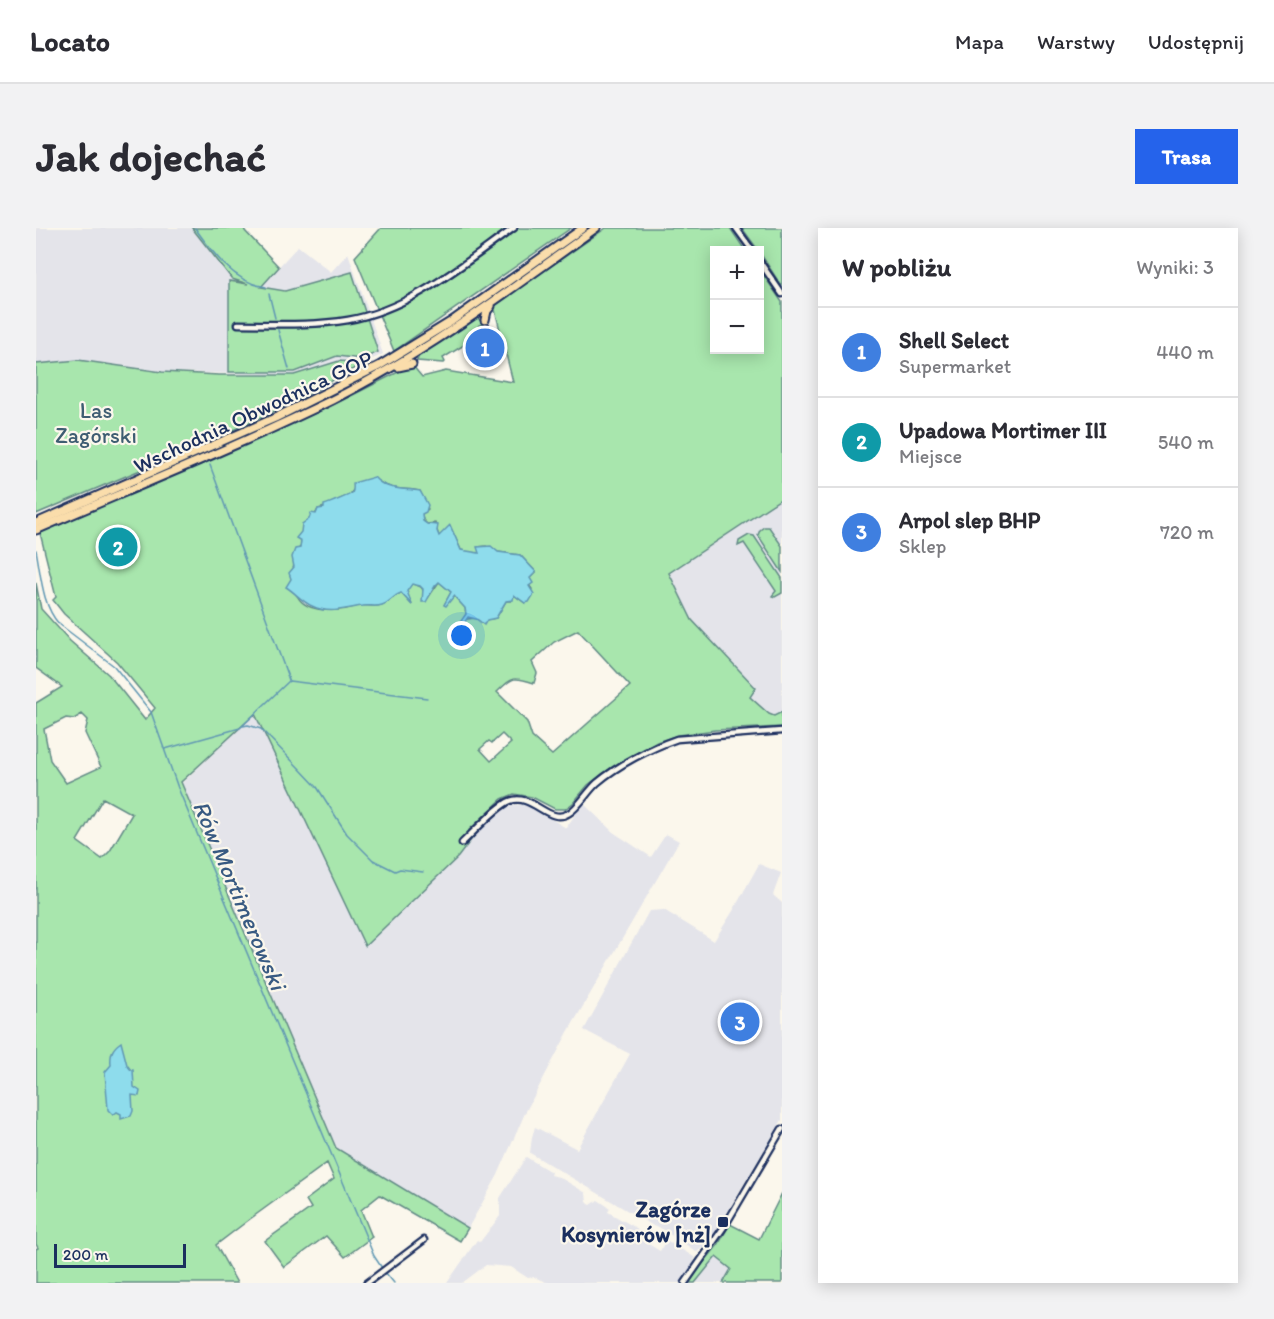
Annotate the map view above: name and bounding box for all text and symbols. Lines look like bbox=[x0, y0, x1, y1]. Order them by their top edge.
text: Locato bbox=[30, 24, 110, 58]
text: Mapa bbox=[955, 29, 1004, 54]
text: Warstwy bbox=[1037, 29, 1115, 54]
text: Udostępnij bbox=[1148, 29, 1244, 54]
button: Trasa bbox=[1135, 129, 1238, 184]
text: Jak dojechać bbox=[36, 131, 266, 182]
map controls bbox=[710, 246, 764, 354]
button: + bbox=[710, 246, 764, 300]
text: W pobliżu bbox=[842, 251, 951, 283]
text: Wyniki: 3 bbox=[1136, 255, 1214, 279]
button: − bbox=[710, 300, 764, 354]
pin: 1 bbox=[466, 326, 504, 370]
text: Shell Select bbox=[899, 327, 1009, 354]
text: 1 bbox=[857, 340, 866, 364]
text: 440 m bbox=[1156, 340, 1214, 364]
street label: Wschodnia Obwodnica GOP bbox=[129, 344, 377, 479]
text: Supermarket bbox=[899, 354, 1011, 378]
park label: Las Zagórski bbox=[55, 397, 137, 449]
text: Upadowa Mortimer III bbox=[899, 417, 1107, 444]
text: 2 bbox=[856, 430, 867, 454]
text: 540 m bbox=[1158, 430, 1214, 454]
text: Miejsce bbox=[899, 444, 962, 468]
text: Arpol slep BHP bbox=[899, 507, 1040, 534]
text: 3 bbox=[856, 520, 867, 544]
text: 720 m bbox=[1160, 520, 1214, 544]
pin: 2 bbox=[98, 524, 137, 570]
text: Sklep bbox=[899, 534, 946, 558]
your location bbox=[447, 621, 476, 650]
water label: Rów Mortimerowski bbox=[187, 796, 294, 997]
pin: 3 bbox=[720, 1000, 760, 1044]
place label: Zagórze Kosynierów [nż] bbox=[561, 1196, 711, 1248]
marker: Zagórze Kosynierów [nż] bbox=[716, 1215, 730, 1229]
scale bar bbox=[54, 1241, 186, 1268]
text: 200 m bbox=[63, 1245, 108, 1264]

